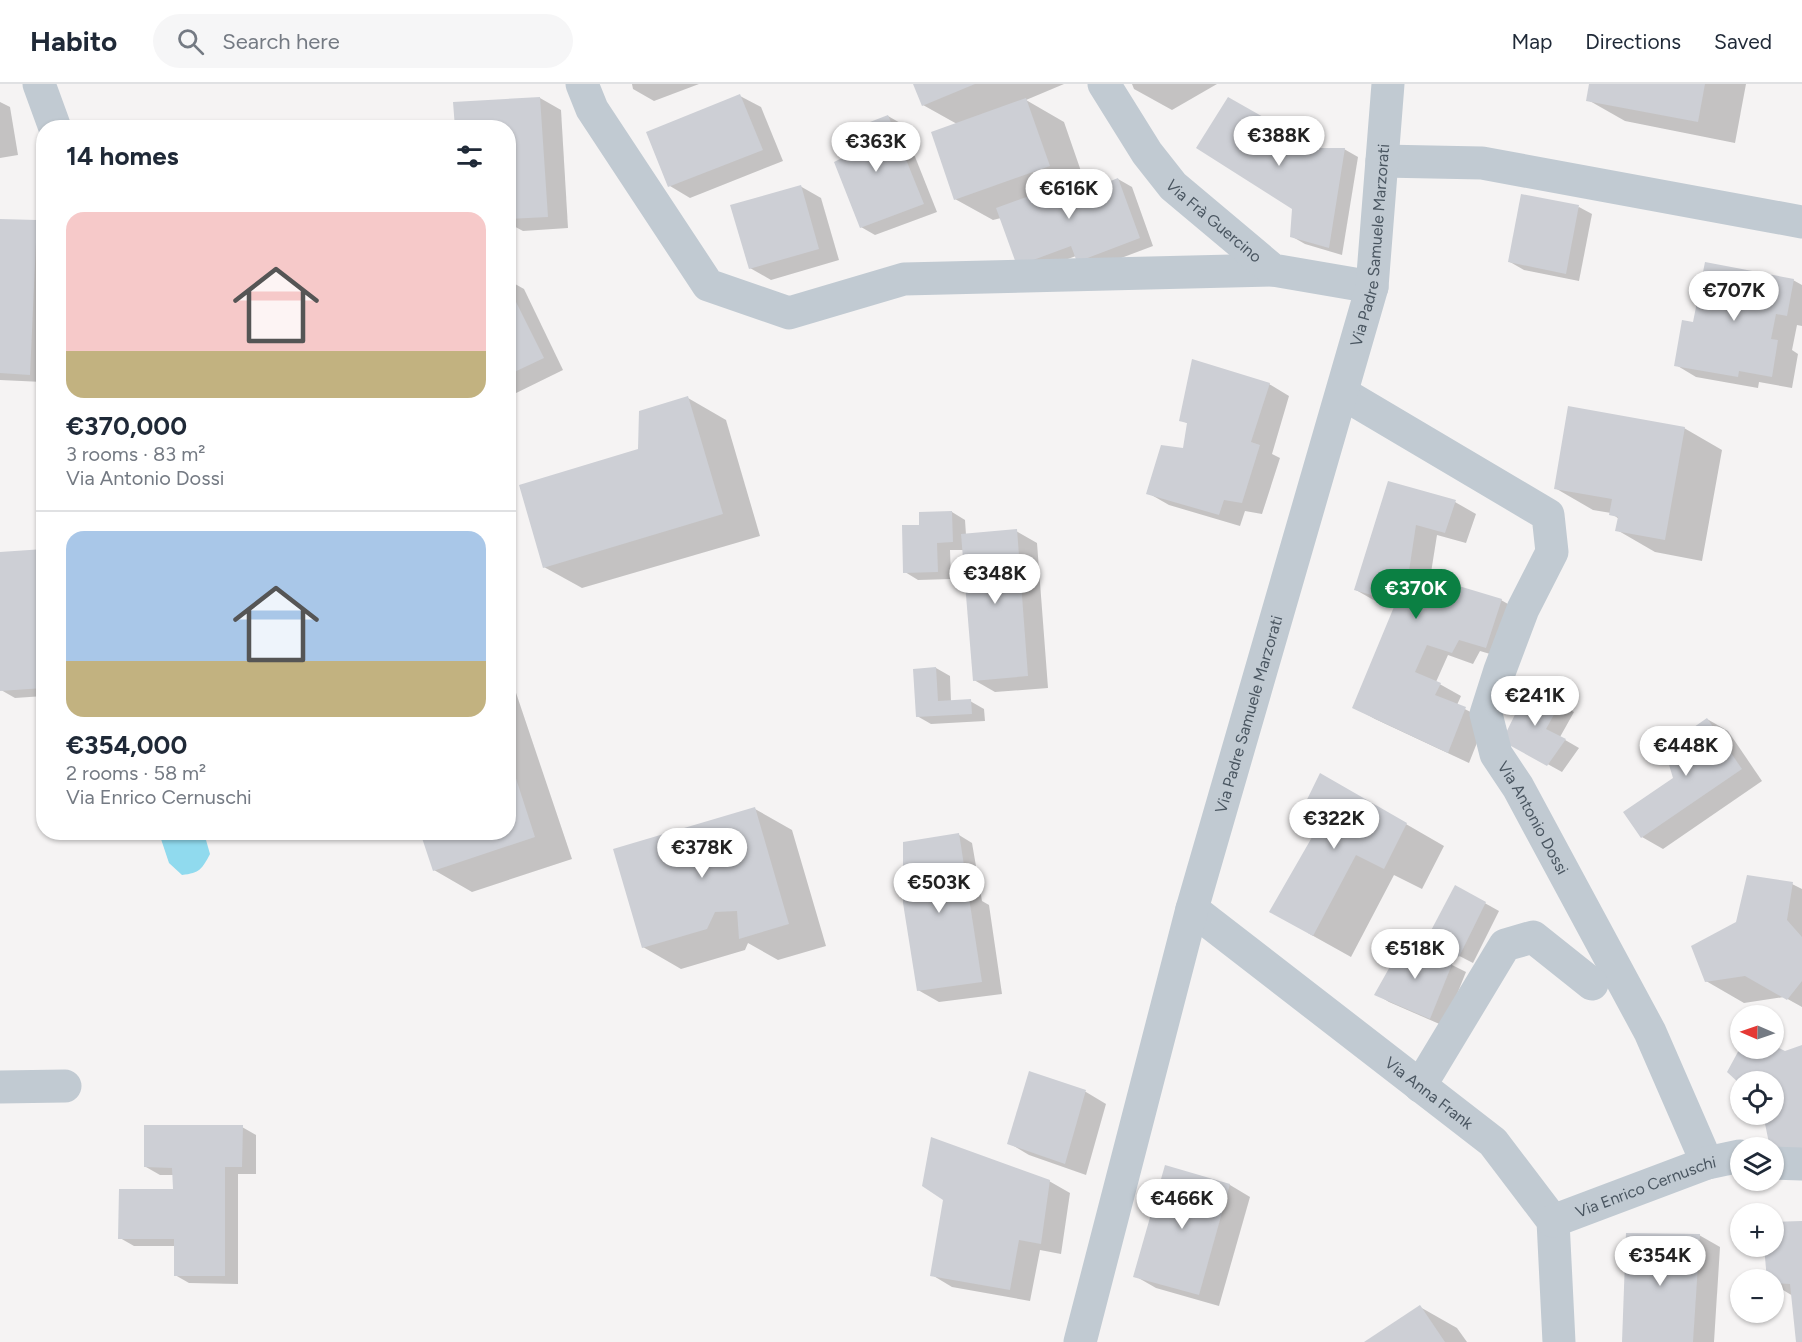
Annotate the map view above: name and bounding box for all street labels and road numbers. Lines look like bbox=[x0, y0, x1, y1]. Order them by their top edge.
street label: Via Padre Samuele Marzorati bbox=[1346, 143, 1393, 349]
street label: Via Frà Guercino bbox=[1162, 176, 1265, 266]
street label: Via Padre Samuele Marzorati bbox=[1211, 613, 1286, 815]
street label: Via Antonio Dossi bbox=[1493, 758, 1572, 878]
street label: Via Anna Frank bbox=[1381, 1053, 1477, 1133]
street label: Via Enrico Cernuschi bbox=[1573, 1152, 1718, 1222]

